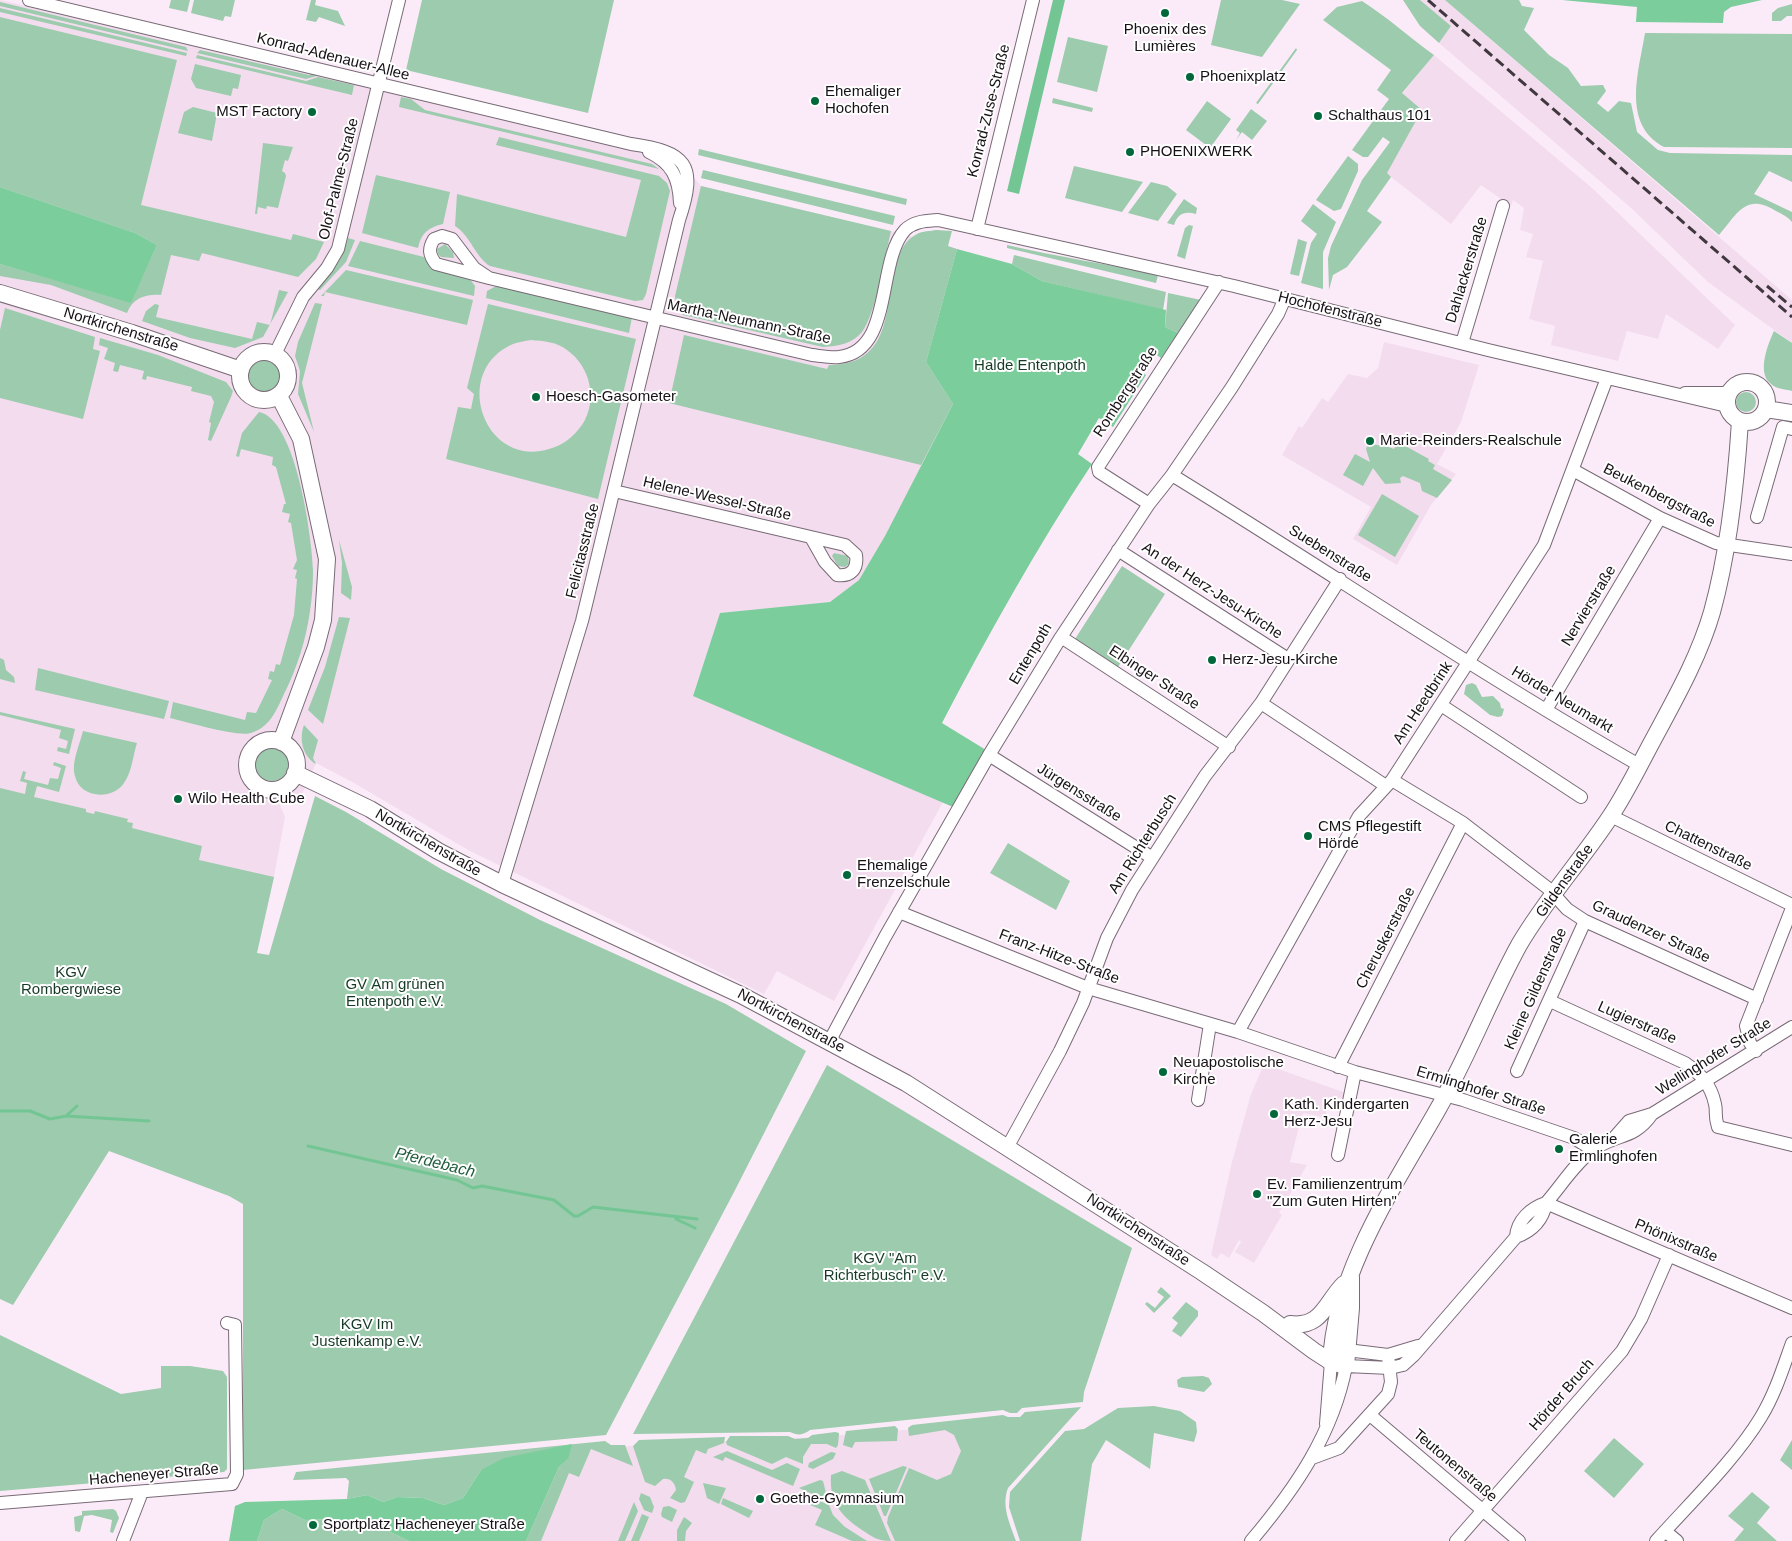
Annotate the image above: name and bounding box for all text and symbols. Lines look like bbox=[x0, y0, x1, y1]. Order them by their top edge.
marker: Phoenix des Lumières bbox=[1159, 7, 1171, 19]
place label: Phoenix des Lumières bbox=[1124, 21, 1206, 56]
street label: Konrad-Adenauer-Allee bbox=[255, 29, 411, 85]
street label: Konrad-Zuse-Straße bbox=[964, 42, 1014, 180]
place label: Phoenixplatz bbox=[1200, 68, 1286, 86]
marker: Phoenixplatz bbox=[1184, 71, 1196, 83]
place label: Ehemaliger Hochofen bbox=[825, 83, 901, 118]
marker: Ehemaliger Hochofen bbox=[809, 95, 821, 107]
place label: MST Factory bbox=[216, 103, 302, 121]
marker: MST Factory bbox=[306, 106, 318, 118]
place label: Schalthaus 101 bbox=[1328, 107, 1431, 125]
marker: Schalthaus 101 bbox=[1312, 110, 1324, 122]
street label: Olof-Palme-Straße bbox=[315, 116, 363, 242]
place label: PHOENIXWERK bbox=[1140, 143, 1253, 161]
marker: PHOENIXWERK bbox=[1124, 146, 1136, 158]
street label: Dahlackerstraße bbox=[1442, 215, 1492, 325]
street label: Hochofenstraße bbox=[1276, 288, 1384, 332]
street label: Martha-Neumann-Straße bbox=[666, 296, 832, 348]
street label: Nortkirchenstraße bbox=[61, 304, 181, 356]
street label: Rombergstraße bbox=[1090, 343, 1162, 441]
park label: Halde Entenpoth bbox=[974, 357, 1086, 375]
place label: Hoesch-Gasometer bbox=[546, 388, 676, 406]
marker: Hoesch-Gasometer bbox=[530, 391, 542, 403]
place label: Marie-Reinders-Realschule bbox=[1380, 432, 1562, 450]
marker: Marie-Reinders-Realschule bbox=[1364, 435, 1376, 447]
street label: Beukenbergstraße bbox=[1600, 460, 1718, 532]
street label: Helene-Wessel-Straße bbox=[641, 473, 793, 525]
street label: Felicitasstraße bbox=[562, 502, 604, 600]
street label: Suebenstraße bbox=[1285, 521, 1375, 587]
street label: An der Herz-Jesu-Kirche bbox=[1138, 539, 1286, 643]
street label: Nervierstraße bbox=[1558, 562, 1620, 650]
street label: Entenpoth bbox=[1006, 620, 1056, 688]
street label: Elbinger Straße bbox=[1105, 642, 1203, 714]
place label: Herz-Jesu-Kirche bbox=[1222, 651, 1338, 669]
marker: Herz-Jesu-Kirche bbox=[1206, 654, 1218, 666]
street label: Am Heedbrink bbox=[1390, 658, 1456, 748]
street label: Hörder Neumarkt bbox=[1508, 663, 1616, 737]
street label: Jürgensstraße bbox=[1034, 760, 1124, 826]
place label: Wilo Health Cube bbox=[188, 790, 305, 808]
street label: Am Richterbusch bbox=[1105, 791, 1181, 897]
marker: Wilo Health Cube bbox=[172, 793, 184, 805]
street label: Nortkirchenstraße bbox=[372, 805, 484, 881]
street label: Chattenstraße bbox=[1661, 817, 1755, 875]
place label: CMS Pflegestift Hörde bbox=[1318, 818, 1421, 853]
marker: CMS Pflegestift Hörde bbox=[1302, 830, 1314, 842]
street label: Gildenstraße bbox=[1532, 841, 1598, 921]
place label: Ehemalige Frenzelschule bbox=[857, 857, 950, 892]
marker: Ehemalige Frenzelschule bbox=[841, 869, 853, 881]
street label: Cheruskerstraße bbox=[1353, 884, 1419, 992]
street label: Graudenzer Straße bbox=[1589, 897, 1713, 967]
street label: Kleine Gildenstraße bbox=[1501, 925, 1571, 1053]
street label: Franz-Hitze-Straße bbox=[996, 926, 1122, 988]
park label: KGV Rombergwiese bbox=[21, 964, 121, 999]
park label: GV Am grünen Entenpoth e.V. bbox=[345, 976, 445, 1011]
street label: Nortkirchenstraße bbox=[734, 985, 848, 1057]
street label: Lugierstraße bbox=[1595, 998, 1679, 1048]
street label: Wellinghofer Straße bbox=[1653, 1014, 1775, 1100]
place label: Neuapostolische Kirche bbox=[1173, 1054, 1284, 1089]
street label: Ermlinghofer Straße bbox=[1414, 1063, 1548, 1119]
marker: Neuapostolische Kirche bbox=[1157, 1066, 1169, 1078]
place label: Kath. Kindergarten Herz-Jesu bbox=[1284, 1096, 1409, 1131]
marker: Kath. Kindergarten Herz-Jesu bbox=[1268, 1108, 1280, 1120]
place label: Galerie Ermlinghofen bbox=[1569, 1131, 1657, 1166]
marker: Galerie Ermlinghofen bbox=[1553, 1143, 1565, 1155]
water label: Pferdebach bbox=[393, 1144, 477, 1182]
place label: Ev. Familienzentrum "Zum Guten Hirten" bbox=[1267, 1176, 1403, 1211]
marker: Ev. Familienzentrum "Zum Guten Hirten" bbox=[1251, 1188, 1263, 1200]
street label: Nortkirchenstraße bbox=[1083, 1190, 1193, 1270]
street label: Phönixstraße bbox=[1632, 1215, 1720, 1267]
park label: KGV "Am Richterbusch" e.V. bbox=[824, 1250, 946, 1285]
park label: KGV Im Justenkamp e.V. bbox=[312, 1316, 422, 1351]
street label: Hörder Bruch bbox=[1526, 1355, 1598, 1435]
street label: Teutonenstraße bbox=[1409, 1426, 1501, 1506]
street label: Hacheneyer Straße bbox=[88, 1460, 220, 1490]
place label: Goethe-Gymnasium bbox=[770, 1490, 904, 1508]
marker: Goethe-Gymnasium bbox=[754, 1493, 766, 1505]
place label: Sportplatz Hacheneyer Straße bbox=[323, 1516, 525, 1534]
marker: Sportplatz Hacheneyer Straße bbox=[307, 1519, 319, 1531]

